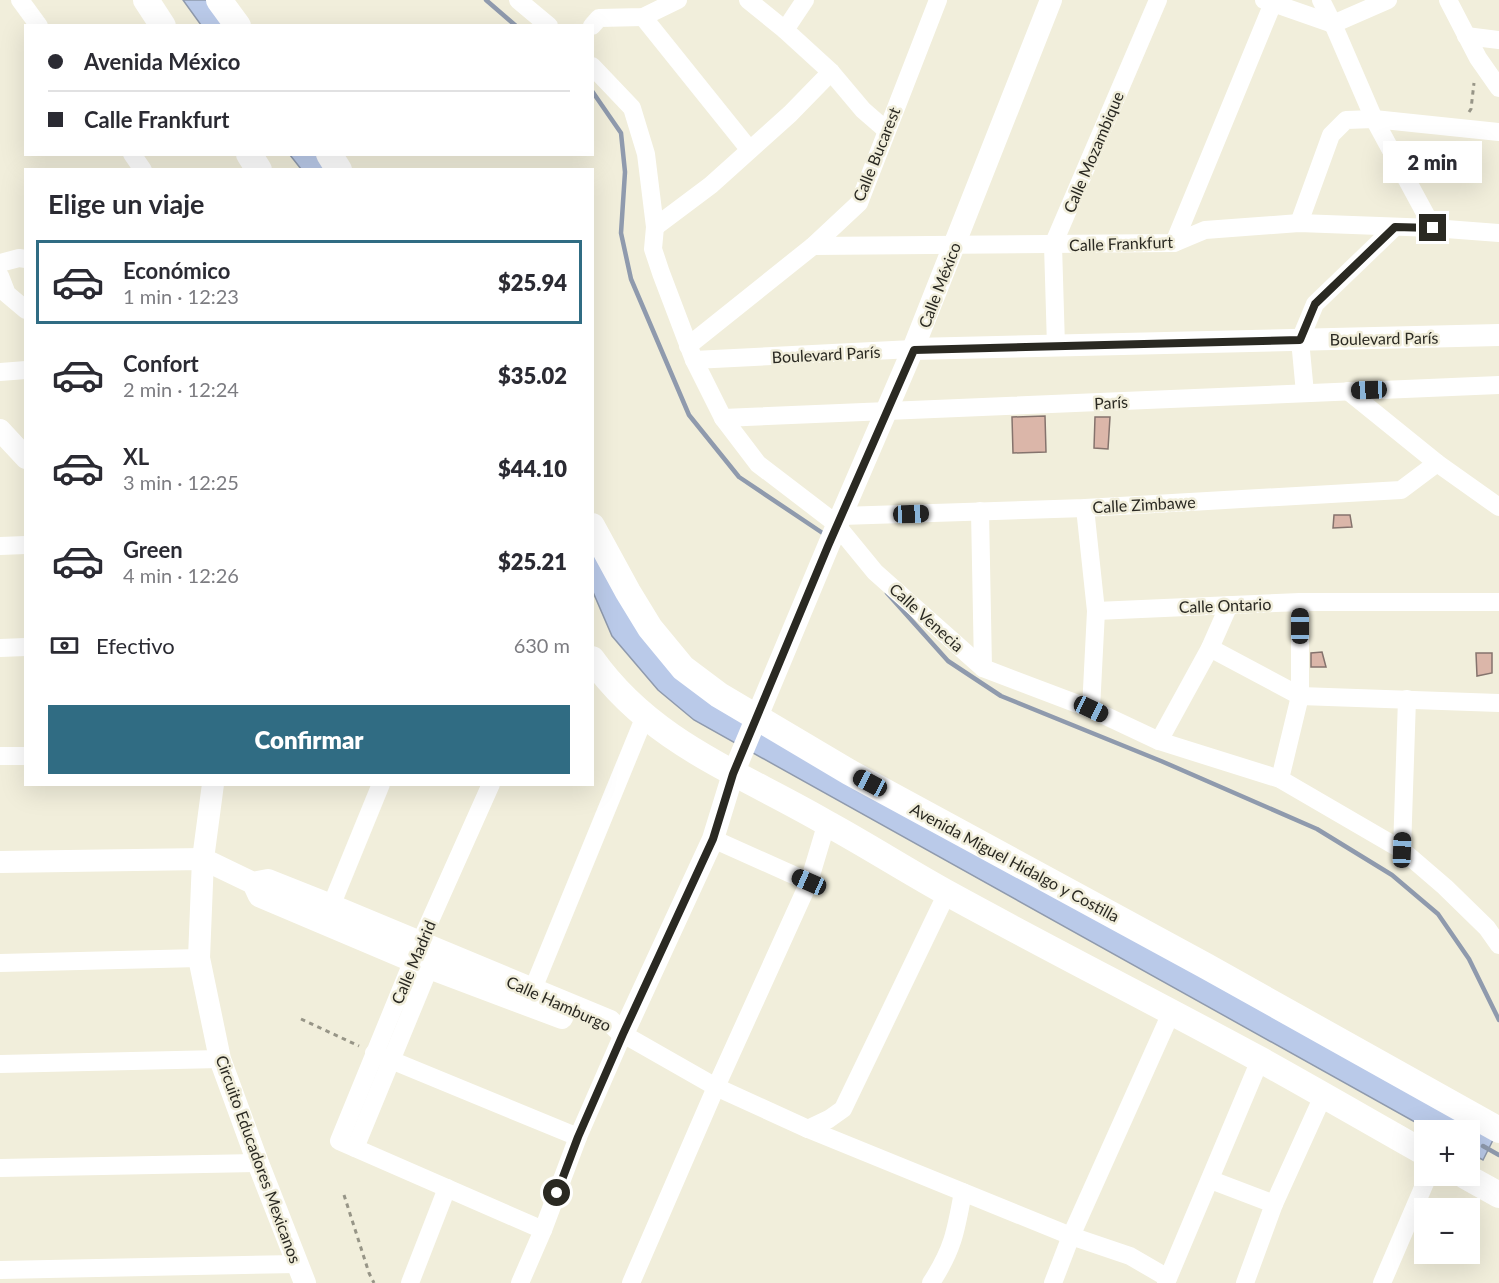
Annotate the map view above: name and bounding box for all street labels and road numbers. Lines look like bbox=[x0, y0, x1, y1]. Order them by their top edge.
street label: Calle Mozambique bbox=[1059, 89, 1127, 215]
street label: Calle Bucarest bbox=[848, 104, 904, 204]
street label: Calle Frankfurt bbox=[1069, 232, 1174, 254]
street label: Calle México bbox=[914, 240, 964, 330]
street label: Boulevard París bbox=[1329, 328, 1439, 348]
street label: Boulevard París bbox=[771, 342, 881, 366]
street label: París bbox=[1094, 392, 1128, 412]
street label: Calle Zimbawe bbox=[1092, 492, 1196, 516]
street label: Calle Venecia bbox=[886, 579, 968, 655]
street label: Calle Ontario bbox=[1178, 594, 1272, 616]
street label: Avenida Miguel Hidalgo y Costilla bbox=[907, 799, 1123, 925]
street label: Calle Madrid bbox=[387, 917, 439, 1007]
street label: Calle Hamburgo bbox=[504, 971, 614, 1035]
street label: Circuito Educadores Mexicanos bbox=[212, 1052, 306, 1266]

